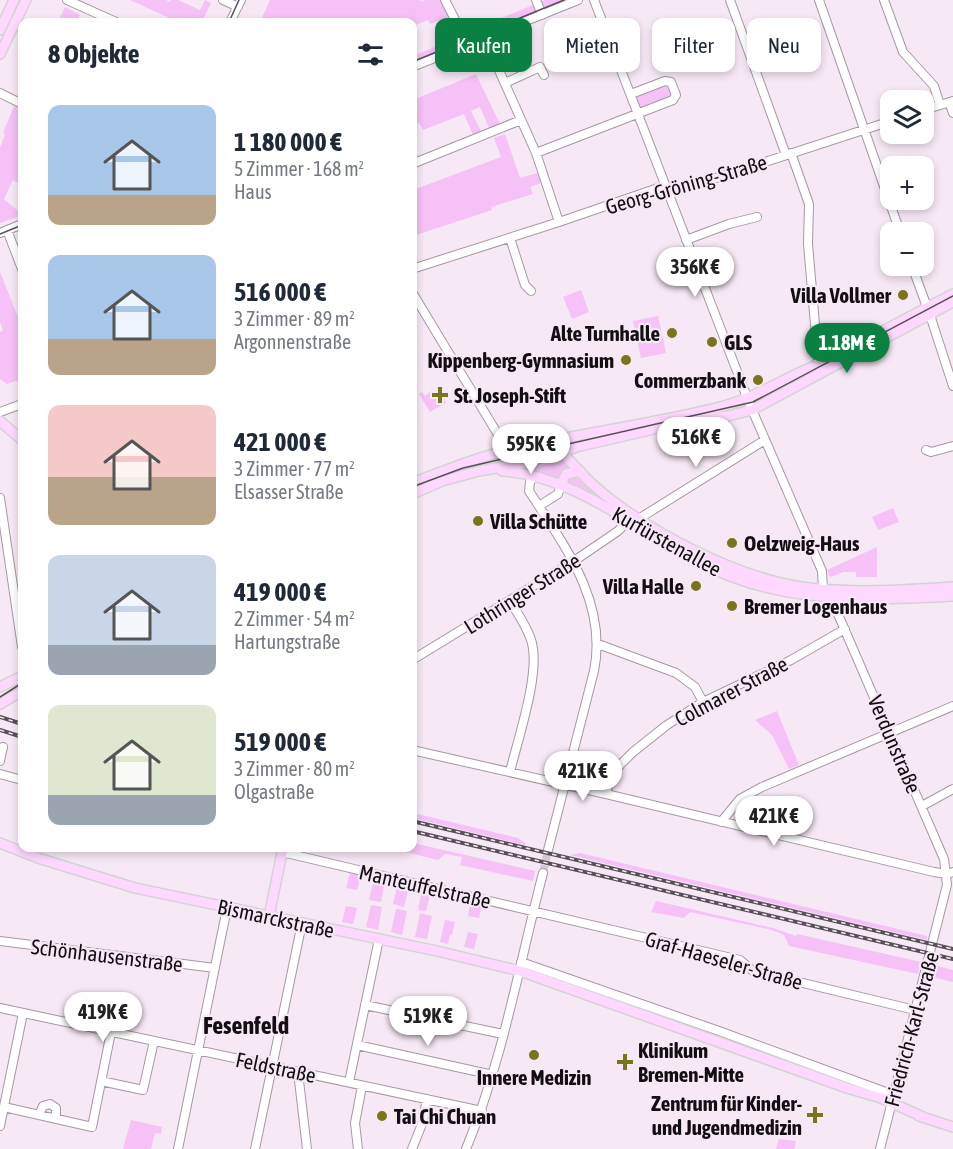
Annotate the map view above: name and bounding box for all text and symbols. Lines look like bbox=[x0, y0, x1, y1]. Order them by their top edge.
chip: Kaufen bbox=[435, 18, 532, 72]
chip: Mieten bbox=[544, 18, 640, 72]
chip: Filter bbox=[652, 18, 735, 72]
chip: Neu bbox=[747, 18, 821, 72]
icon: filters bbox=[354, 38, 387, 71]
text: 8 Objekte bbox=[48, 39, 140, 69]
map controls bbox=[880, 90, 934, 276]
button: layers bbox=[880, 90, 934, 144]
text: 1 180 000 € bbox=[234, 127, 342, 157]
icon: home bbox=[96, 129, 168, 201]
street label: Georg-Gröning-Straße bbox=[603, 149, 769, 219]
button: + bbox=[880, 156, 934, 210]
text: 5 Zimmer · 168 m² bbox=[234, 157, 364, 180]
text: Haus bbox=[234, 180, 272, 203]
button: − bbox=[880, 222, 934, 276]
pin: 356K € bbox=[646, 247, 744, 298]
text: 356K € bbox=[670, 255, 720, 278]
text: 516 000 € bbox=[234, 277, 326, 307]
icon: home bbox=[96, 279, 168, 351]
place label: Villa Vollmer bbox=[790, 283, 892, 307]
marker: Villa Vollmer bbox=[896, 288, 910, 302]
text: 3 Zimmer · 89 m² bbox=[234, 307, 355, 330]
place label: Alte Turnhalle bbox=[550, 321, 660, 345]
pin: 1.18M € bbox=[792, 323, 902, 374]
marker: Alte Turnhalle bbox=[665, 326, 679, 340]
text: Argonnenstraße bbox=[234, 330, 351, 353]
place label: GLS bbox=[724, 330, 752, 354]
text: 1.18M € bbox=[819, 331, 875, 354]
marker: GLS bbox=[705, 335, 719, 349]
place label: Kippenberg-Gymnasium bbox=[428, 348, 614, 372]
marker: Kippenberg-Gymnasium bbox=[619, 353, 633, 367]
place label: Commerzbank bbox=[634, 368, 747, 392]
marker: Commerzbank bbox=[751, 373, 765, 387]
place label: St. Joseph-Stift bbox=[454, 383, 566, 407]
marker: St. Joseph-Stift bbox=[431, 386, 449, 404]
pin: 516K € bbox=[647, 417, 745, 468]
pin: 595K € bbox=[482, 424, 580, 475]
text: 516K € bbox=[671, 425, 721, 448]
text: 421 000 € bbox=[234, 427, 326, 457]
icon: home bbox=[96, 429, 168, 501]
text: 595K € bbox=[506, 432, 556, 455]
text: 3 Zimmer · 77 m² bbox=[234, 457, 355, 480]
text: Elsasser Straße bbox=[234, 480, 343, 503]
street label: Kurfürstenallee bbox=[608, 501, 726, 581]
place label: Villa Schütte bbox=[489, 509, 587, 533]
marker: Villa Schütte bbox=[471, 514, 485, 528]
place label: Oelzweig-Haus bbox=[744, 531, 860, 555]
marker: Oelzweig-Haus bbox=[725, 536, 739, 550]
street label: Lothringer Straße bbox=[459, 548, 585, 638]
place label: Villa Halle bbox=[602, 574, 684, 598]
text: 419 000 € bbox=[234, 577, 326, 607]
icon: home bbox=[96, 579, 168, 651]
marker: Villa Halle bbox=[689, 579, 703, 593]
place label: Bremer Logenhaus bbox=[744, 594, 888, 618]
marker: Bremer Logenhaus bbox=[725, 599, 739, 613]
text: 2 Zimmer · 54 m² bbox=[234, 607, 355, 630]
text: Hartungstraße bbox=[234, 630, 340, 653]
street label: Colmarer Straße bbox=[670, 651, 792, 731]
street label: Verdunstraße bbox=[864, 691, 926, 797]
text: 519 000 € bbox=[234, 727, 326, 757]
icon: home bbox=[96, 729, 168, 801]
pin: 421K € bbox=[534, 751, 632, 802]
text: 3 Zimmer · 80 m² bbox=[234, 757, 355, 780]
text: 421K € bbox=[558, 759, 608, 782]
text: Olgastraße bbox=[234, 780, 314, 803]
pin: 421K € bbox=[725, 796, 823, 847]
text: 421K € bbox=[749, 804, 799, 827]
street label: Manteuffelstraße bbox=[357, 859, 493, 913]
street label: Bismarckstraße bbox=[215, 894, 337, 942]
street label: Graf-Haeseler-Straße bbox=[643, 926, 805, 994]
street label: Schönhausenstraße bbox=[30, 934, 184, 976]
street label: Friedrich-Karl-Straße bbox=[879, 949, 943, 1109]
pin: 419K € bbox=[54, 992, 152, 1043]
pin: 519K € bbox=[379, 996, 477, 1047]
text: 419K € bbox=[78, 1000, 128, 1023]
text: 519K € bbox=[403, 1004, 453, 1027]
district label: Fesenfeld bbox=[203, 1012, 289, 1039]
place label: Klinikum Bremen-Mitte bbox=[638, 1038, 744, 1086]
street label: Feldstraße bbox=[234, 1047, 318, 1087]
marker: Innere Medizin bbox=[527, 1048, 541, 1062]
marker: Klinikum Bremen-Mitte bbox=[616, 1053, 634, 1071]
place label: Innere Medizin bbox=[477, 1065, 591, 1089]
place label: Zentrum für Kinder- und Jugendmedizin bbox=[651, 1091, 802, 1139]
place label: Tai Chi Chuan bbox=[394, 1104, 496, 1128]
marker: Zentrum für Kinder- und Jugendmedizin bbox=[806, 1106, 824, 1124]
marker: Tai Chi Chuan bbox=[375, 1109, 389, 1123]

